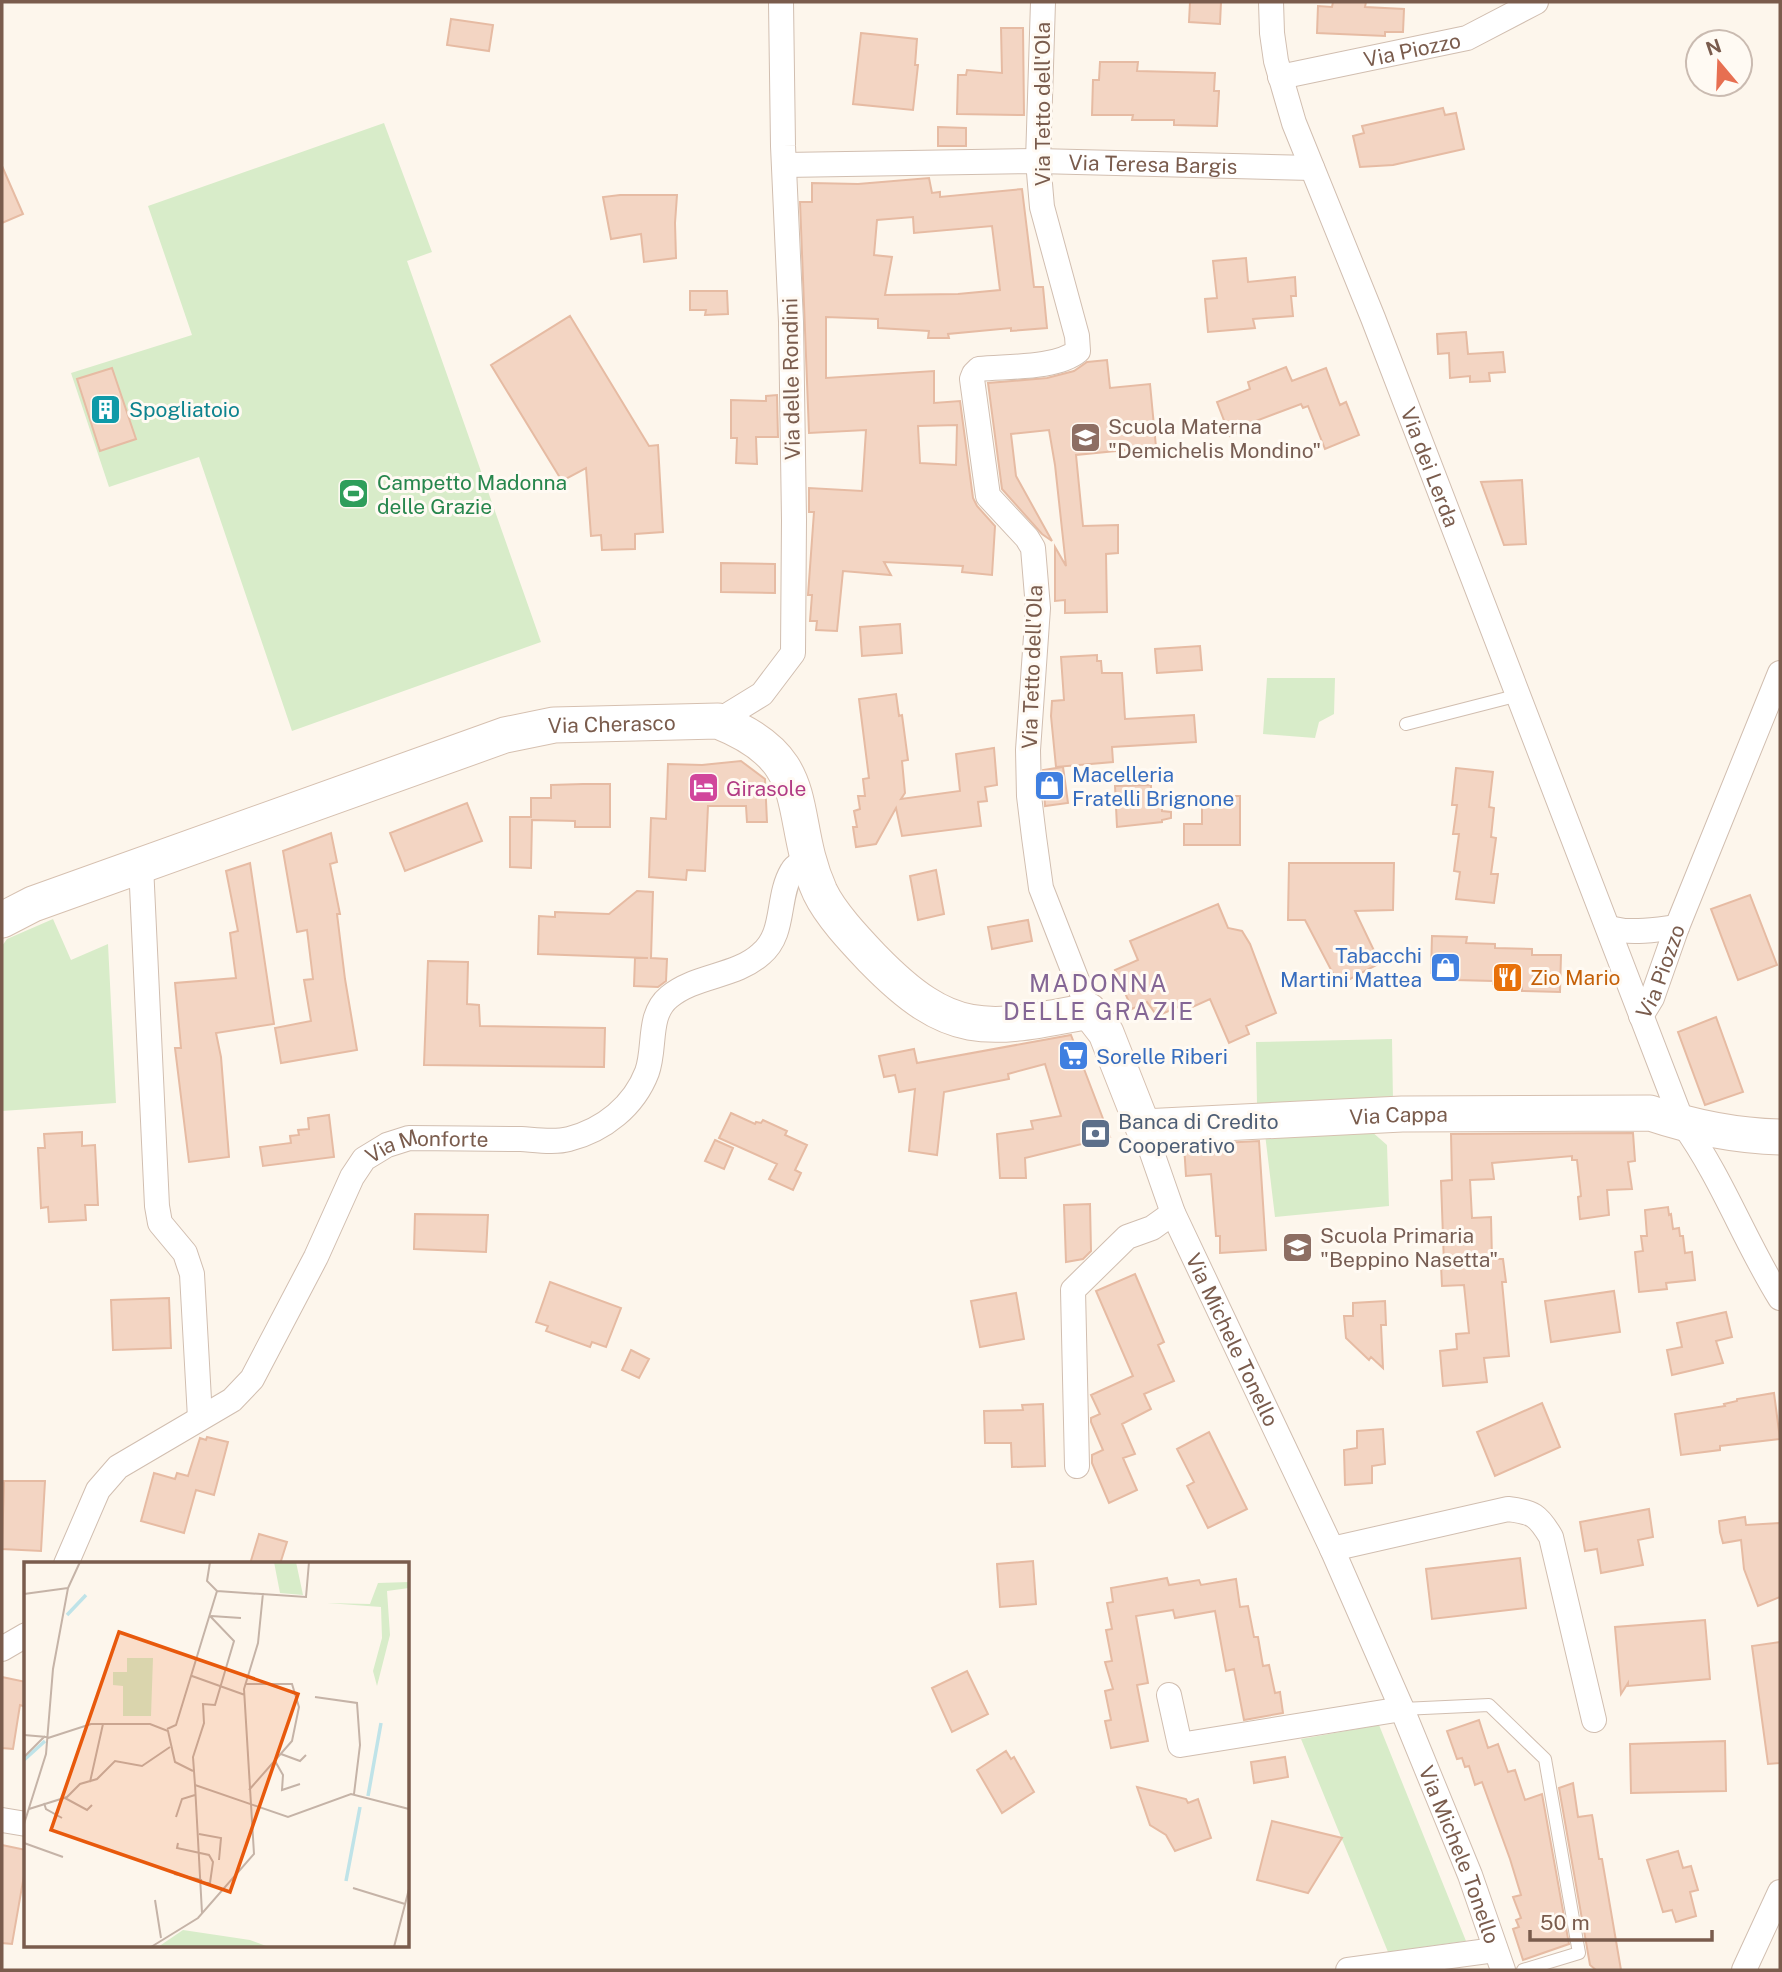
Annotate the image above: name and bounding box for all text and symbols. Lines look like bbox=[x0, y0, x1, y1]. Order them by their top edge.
street label: Via Tetto dell'Ola bbox=[1030, 22, 1055, 186]
street label: Via Piozzo bbox=[1361, 27, 1463, 72]
north arrow bbox=[1684, 28, 1754, 98]
text: N bbox=[1703, 34, 1724, 60]
street label: Via Teresa Bargis bbox=[1068, 149, 1238, 179]
street label: Via delle Rondini bbox=[777, 298, 805, 460]
building icon: Spogliatoio bbox=[89, 392, 123, 426]
place label: Spogliatoio bbox=[129, 397, 240, 422]
street label: Via dei Lerda bbox=[1396, 404, 1465, 531]
place label: Scuola Materna "Demichelis Mondino" bbox=[1108, 414, 1321, 463]
school or university icon: Scuola Materna "Demichelis Mondino" bbox=[1068, 421, 1102, 455]
place label: Campetto Madonna delle Grazie bbox=[377, 470, 567, 519]
sports icon: Campetto Madonna delle Grazie bbox=[337, 477, 371, 511]
street label: Via Tetto dell'Ola bbox=[1017, 584, 1047, 750]
street label: Via Cherasco bbox=[548, 710, 676, 738]
place label: Macelleria Fratelli Brignone bbox=[1072, 762, 1234, 811]
shop icon: Macelleria Fratelli Brignone bbox=[1032, 769, 1066, 803]
hotel icon: Girasole bbox=[686, 771, 720, 805]
place label: Girasole bbox=[726, 776, 806, 801]
street label: Via Piozzo bbox=[1630, 921, 1689, 1023]
place label: Tabacchi Martini Mattea bbox=[1280, 943, 1422, 992]
shop icon: Tabacchi Martini Mattea bbox=[1428, 950, 1462, 984]
restaurant icon: Zio Mario bbox=[1490, 960, 1524, 994]
place label: Zio Mario bbox=[1530, 965, 1621, 990]
district label: MADONNA DELLE GRAZIE bbox=[1003, 969, 1195, 1025]
supermarket icon: Sorelle Riberi bbox=[1056, 1039, 1090, 1073]
place label: Sorelle Riberi bbox=[1096, 1044, 1228, 1069]
street label: Via Cappa bbox=[1349, 1101, 1448, 1129]
place label: Banca di Credito Cooperativo bbox=[1118, 1109, 1279, 1158]
bank icon: Banca di Credito Cooperativo bbox=[1078, 1116, 1112, 1150]
street label: Via Monforte bbox=[361, 1124, 489, 1168]
place label: Scuola Primaria "Beppino Nasetta" bbox=[1320, 1223, 1498, 1272]
school or university icon: Scuola Primaria "Beppino Nasetta" bbox=[1280, 1230, 1314, 1264]
street label: Via Michele Tonello bbox=[1181, 1249, 1284, 1430]
inset map bbox=[24, 1562, 410, 1948]
street label: Via Michele Tonello bbox=[1414, 1762, 1505, 1947]
scale bar bbox=[1530, 1898, 1712, 1942]
text: 50 m bbox=[1540, 1910, 1590, 1935]

